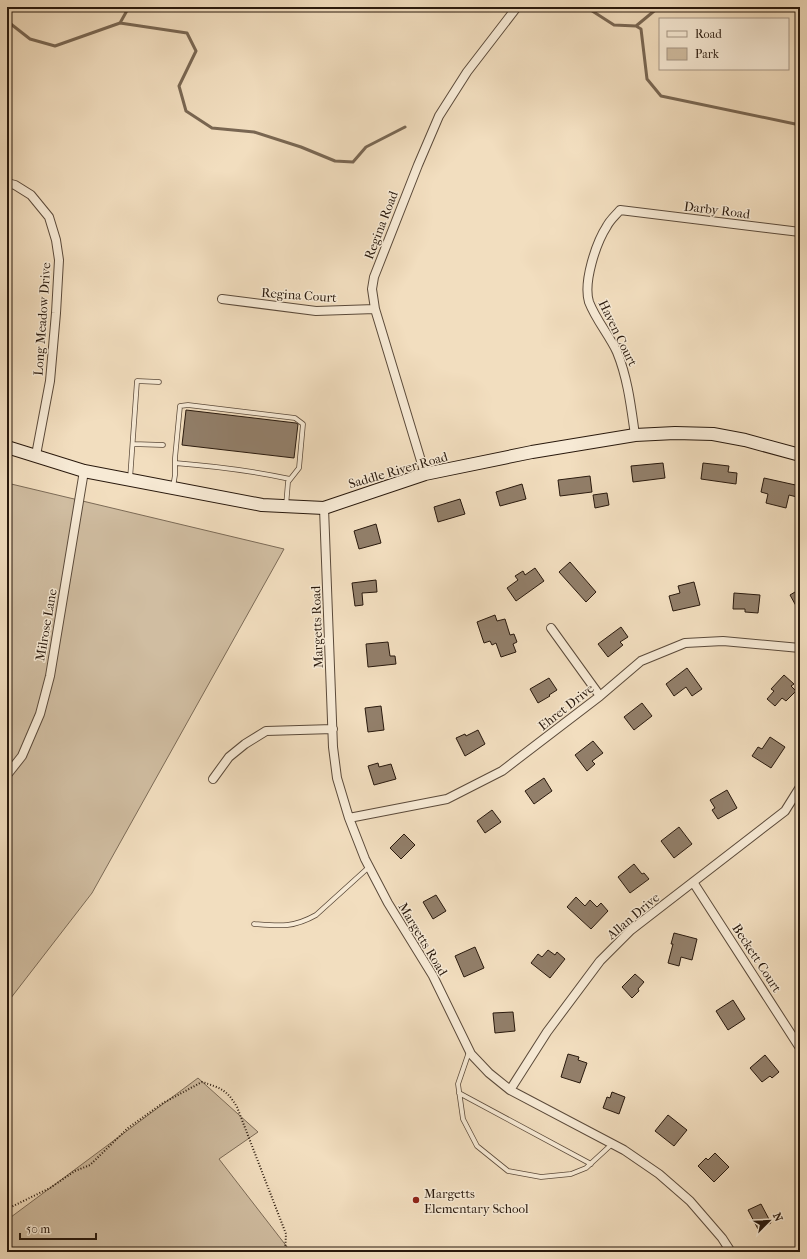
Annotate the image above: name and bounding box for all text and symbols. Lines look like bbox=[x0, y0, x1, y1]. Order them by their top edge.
legend bbox=[659, 18, 789, 70]
text: Road bbox=[695, 27, 722, 41]
text: Park bbox=[695, 47, 720, 61]
street label: Regina Road bbox=[361, 188, 401, 261]
street label: Darby Road bbox=[683, 198, 752, 222]
street label: Long Meadow Drive bbox=[31, 261, 53, 376]
street label: Regina Court bbox=[261, 285, 338, 305]
street label: Haven Court bbox=[595, 297, 641, 369]
street label: Saddle River Road bbox=[347, 448, 450, 491]
street label: Margetts Road bbox=[308, 585, 326, 669]
street label: Milrose Lane bbox=[32, 587, 60, 662]
street label: Ehret Drive bbox=[535, 680, 597, 733]
street label: Allan Drive bbox=[603, 889, 663, 943]
street label: Margetts Road bbox=[395, 900, 451, 979]
street label: Beckett Court bbox=[729, 921, 785, 995]
place label: Margetts Elementary School bbox=[424, 1186, 529, 1216]
marker: Margetts Elementary School bbox=[411, 1195, 421, 1205]
north arrow bbox=[749, 1201, 789, 1241]
text: N bbox=[770, 1211, 786, 1224]
scale bar bbox=[20, 1215, 96, 1241]
text: 50 m bbox=[26, 1222, 50, 1236]

